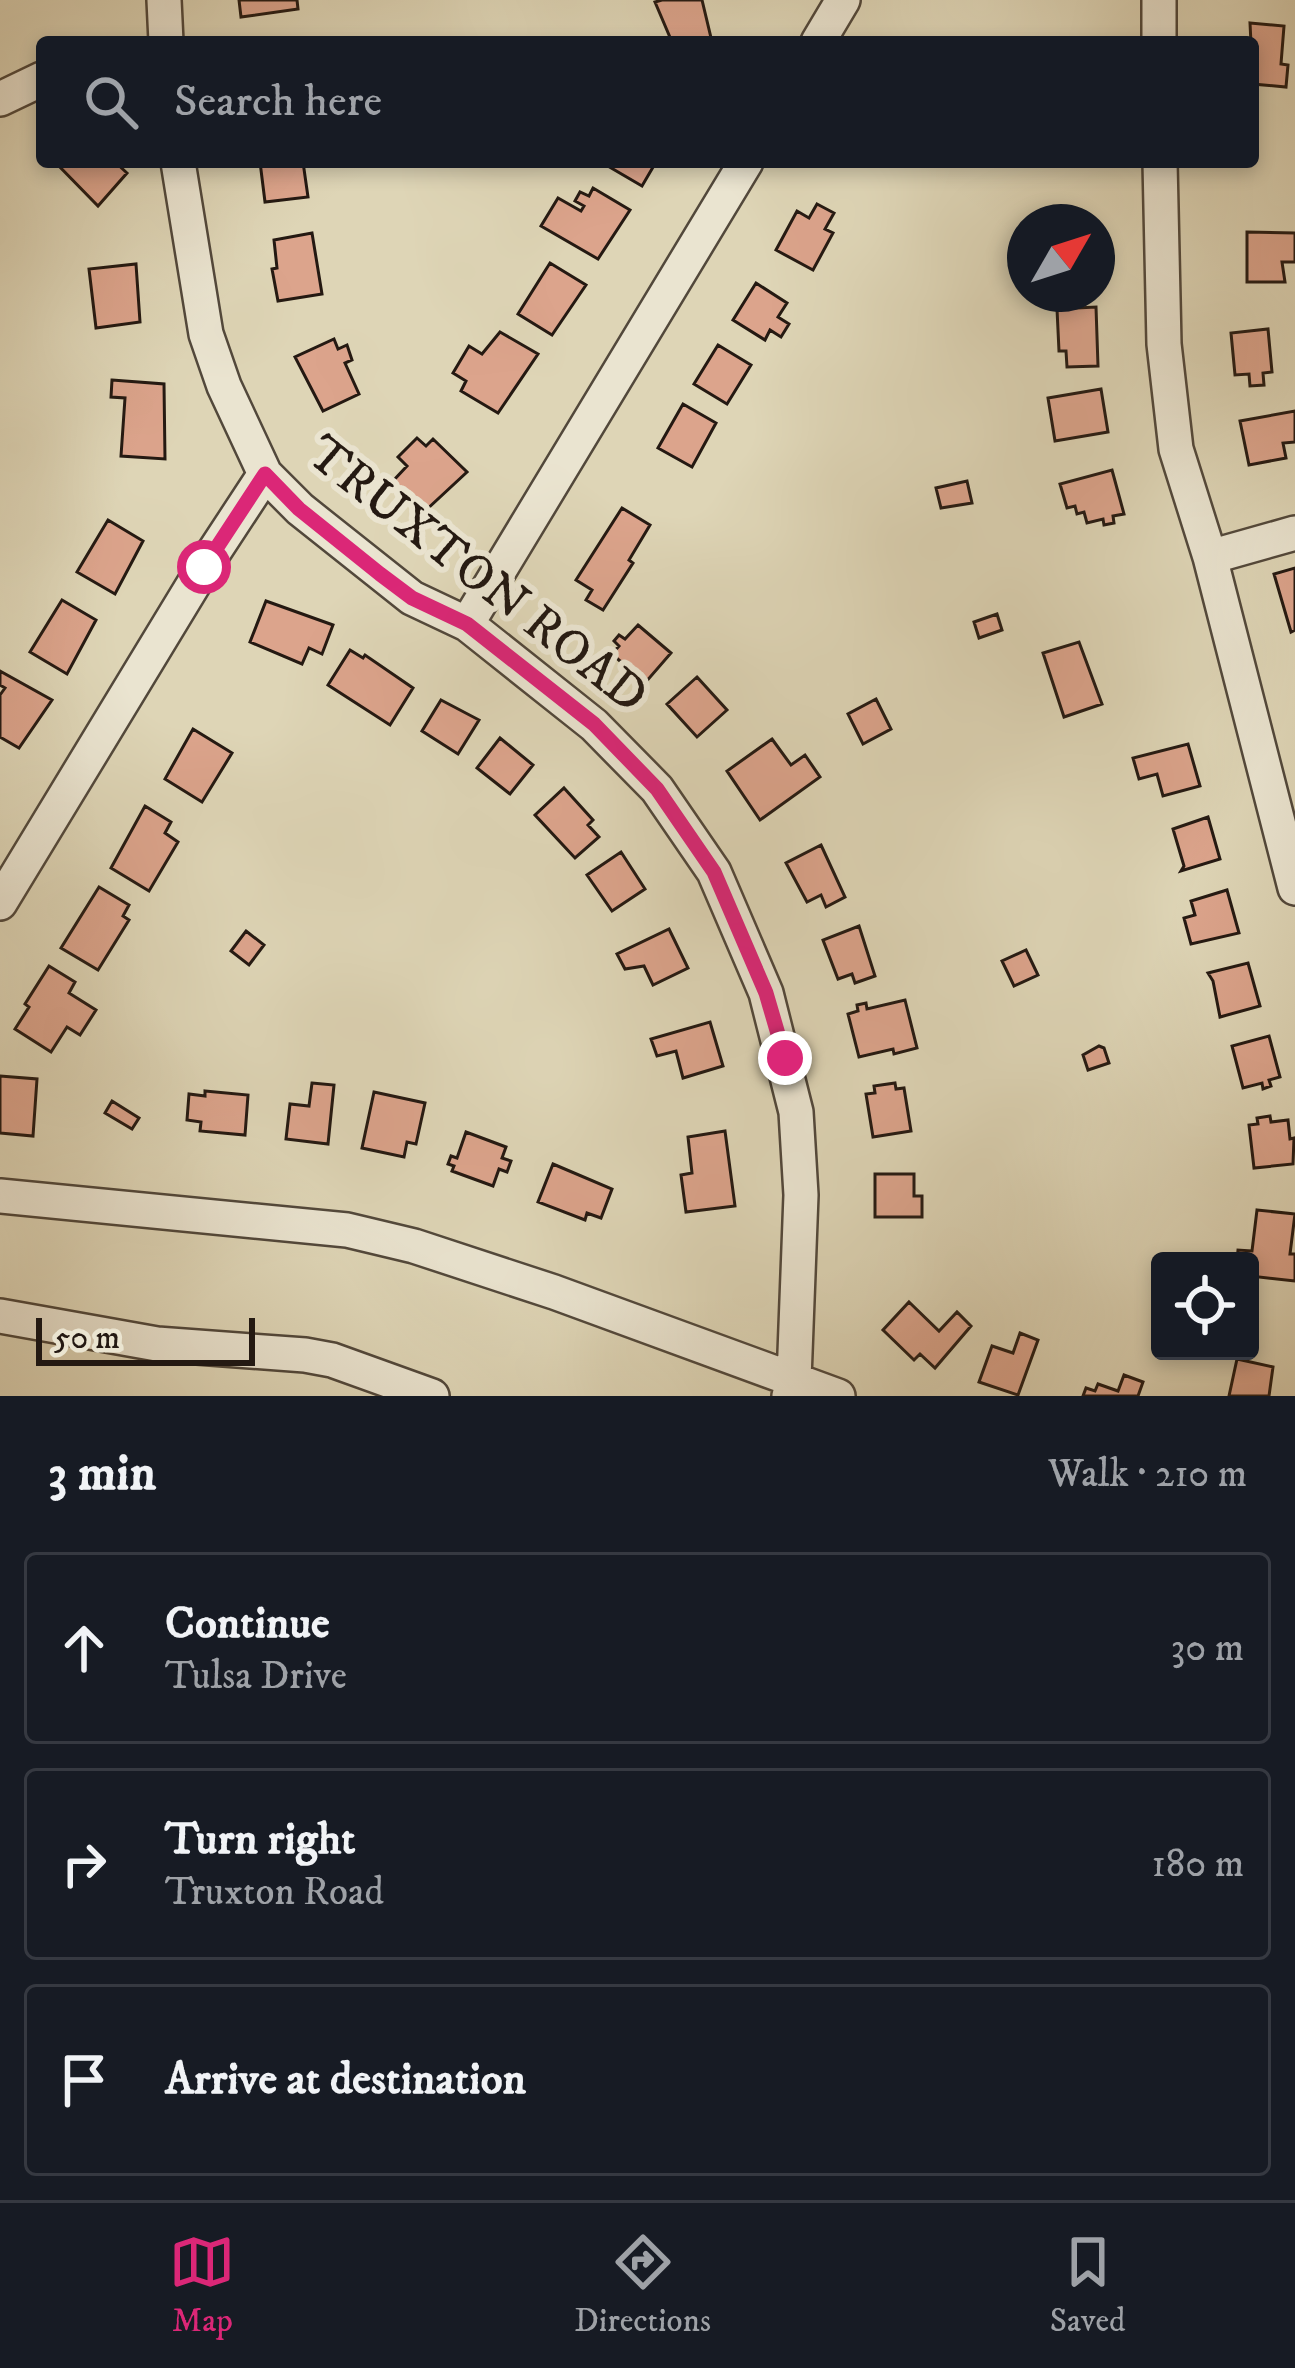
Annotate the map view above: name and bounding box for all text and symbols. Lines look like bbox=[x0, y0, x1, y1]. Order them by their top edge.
search box bbox=[36, 36, 1259, 168]
icon: search bbox=[78, 69, 144, 135]
text: Search here bbox=[174, 74, 382, 130]
north arrow bbox=[1007, 204, 1115, 312]
street label: TRUXTON ROAD bbox=[294, 422, 660, 728]
route start bbox=[177, 540, 231, 594]
route end bbox=[758, 1031, 812, 1085]
map controls bbox=[1151, 1252, 1259, 1360]
button: locate bbox=[1151, 1252, 1259, 1360]
scale bar bbox=[36, 1312, 255, 1365]
text: 50 m bbox=[54, 1318, 120, 1359]
text: 3 min bbox=[48, 1442, 156, 1506]
text: Walk · 210 m bbox=[1048, 1450, 1247, 1499]
text: Continue bbox=[165, 1596, 330, 1652]
icon: ahead bbox=[51, 1615, 117, 1681]
text: 30 m bbox=[1171, 1624, 1244, 1673]
text: Tulsa Drive bbox=[165, 1652, 347, 1701]
text: Turn right bbox=[165, 1812, 355, 1868]
icon: right bbox=[51, 1831, 117, 1897]
text: 180 m bbox=[1152, 1840, 1244, 1889]
text: Truxton Road bbox=[165, 1868, 384, 1917]
icon: arrive bbox=[51, 2047, 117, 2113]
text: Arrive at destination bbox=[165, 2052, 526, 2108]
tab: Map bbox=[169, 2229, 235, 2342]
tab: Directions bbox=[574, 2229, 711, 2342]
tab: Saved bbox=[1050, 2229, 1126, 2342]

